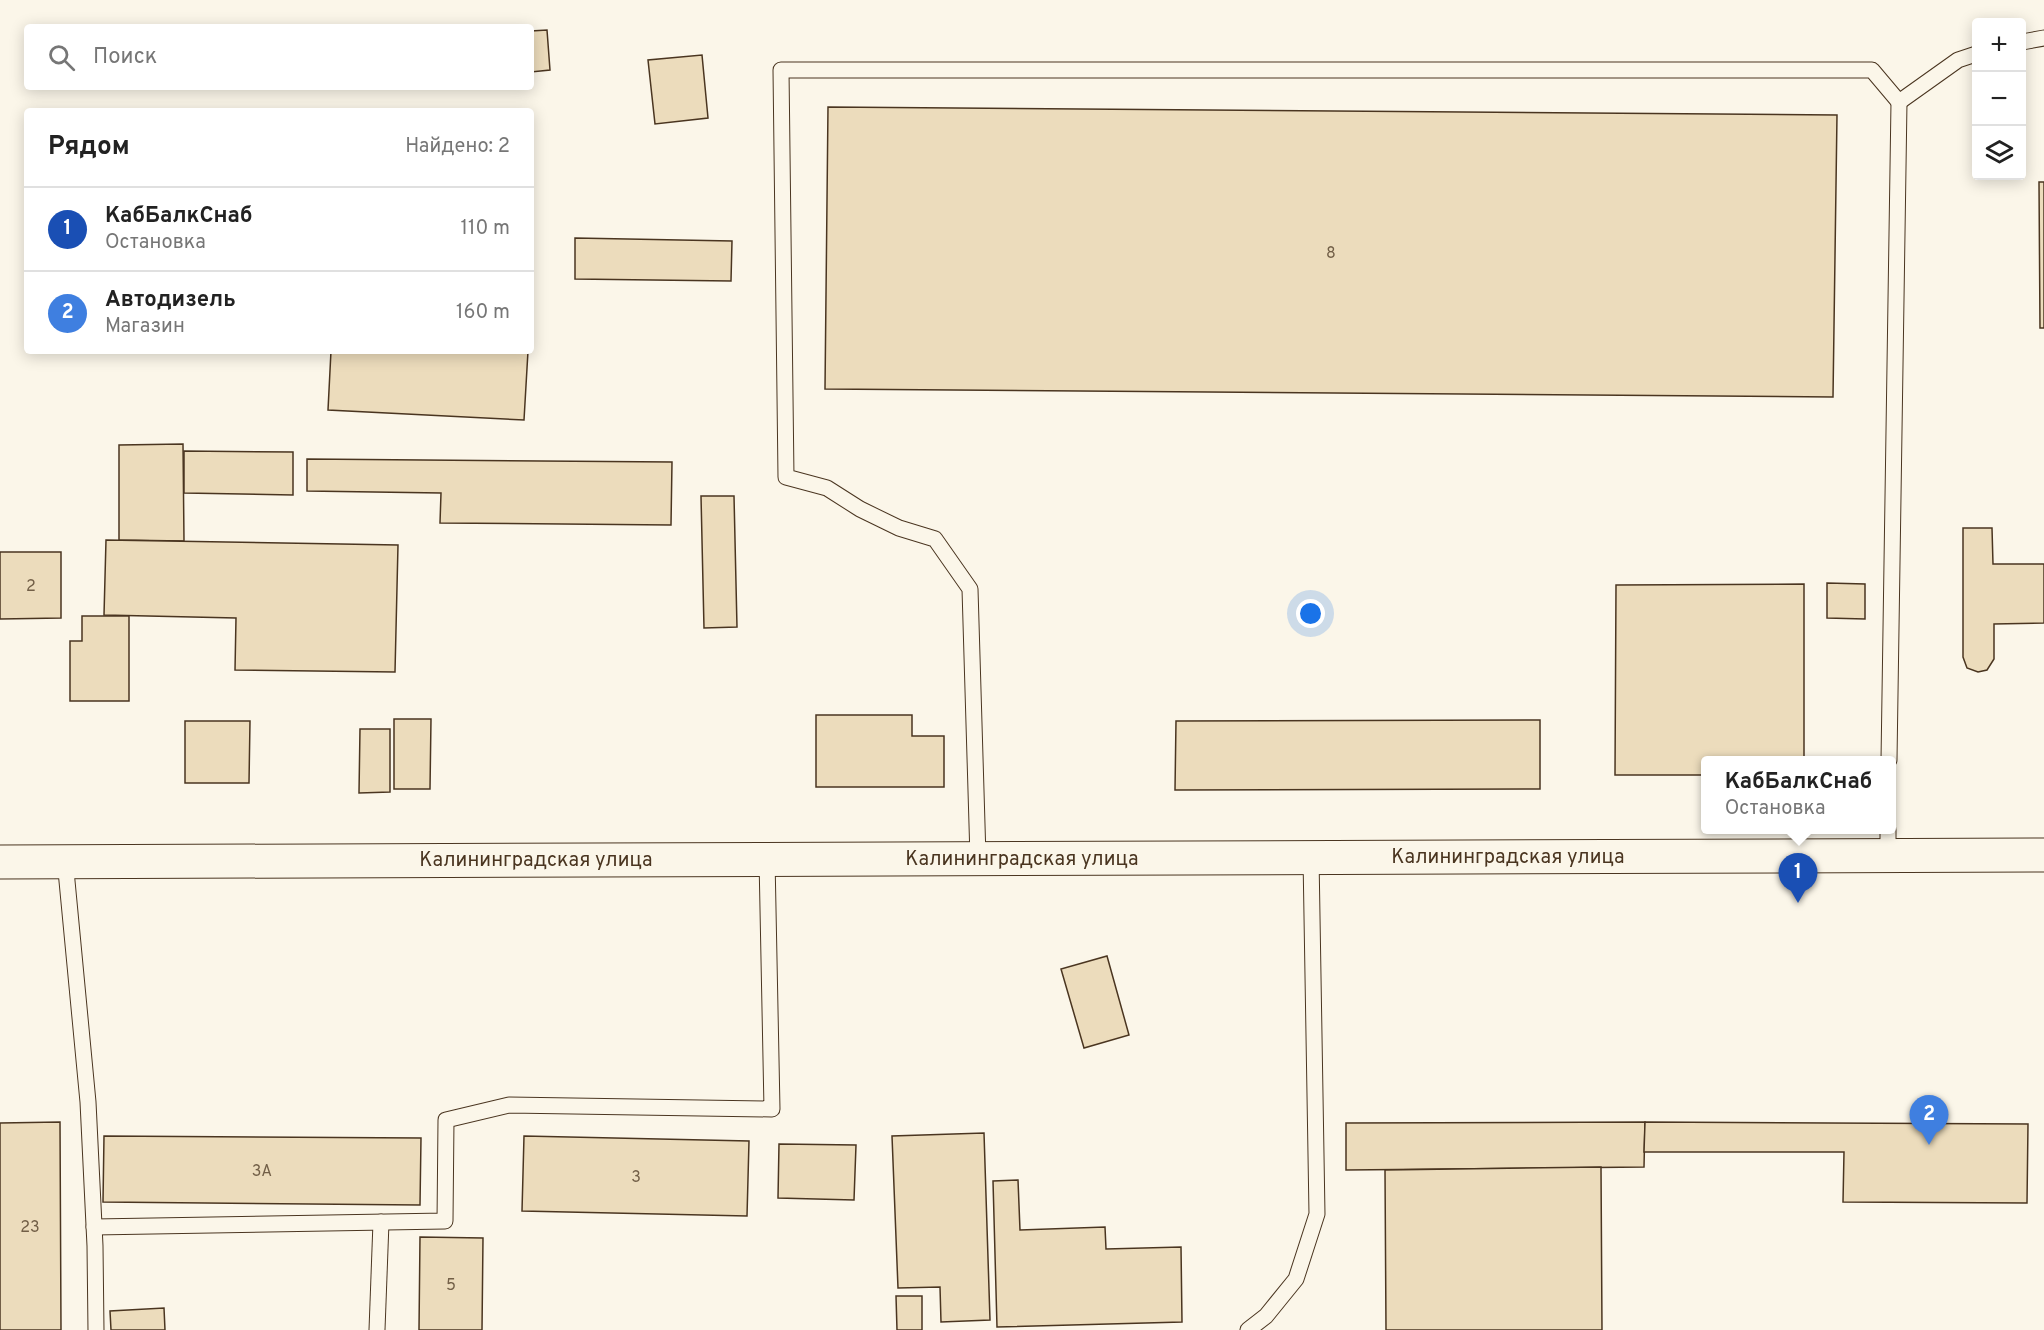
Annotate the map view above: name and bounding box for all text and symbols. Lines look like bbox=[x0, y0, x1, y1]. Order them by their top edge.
map controls bbox=[1972, 18, 2026, 180]
button: + bbox=[1972, 18, 2026, 72]
search box bbox=[24, 24, 534, 90]
icon: search bbox=[45, 41, 78, 74]
text: Поиск bbox=[93, 44, 157, 71]
button: − bbox=[1972, 72, 2026, 126]
button: layers bbox=[1972, 126, 2026, 180]
text: Рядом bbox=[48, 131, 130, 164]
text: Найдено: 2 bbox=[405, 134, 510, 160]
text: КабБалкСнаб bbox=[105, 203, 252, 230]
text: 1 bbox=[64, 216, 72, 242]
text: 110 m bbox=[461, 216, 510, 242]
text: Остановка bbox=[105, 230, 206, 256]
house number: 8 bbox=[1326, 244, 1336, 264]
text: Автодизель bbox=[105, 287, 236, 314]
text: 2 bbox=[61, 300, 74, 326]
text: 160 m bbox=[456, 300, 510, 326]
text: Магазин bbox=[105, 314, 185, 340]
house number: 2 bbox=[26, 577, 36, 597]
your location bbox=[1296, 599, 1325, 628]
popup bbox=[1701, 756, 1896, 834]
text: КабБалкСнаб bbox=[1725, 769, 1872, 796]
text: Остановка bbox=[1725, 796, 1826, 822]
street label: Калининградская улица bbox=[1391, 845, 1625, 871]
street label: Калининградская улица bbox=[905, 847, 1139, 873]
street label: Калининградская улица bbox=[419, 848, 653, 874]
pin: 1 bbox=[1778, 854, 1818, 903]
pin: 2 bbox=[1910, 1096, 1948, 1145]
house number: 3А bbox=[252, 1162, 272, 1182]
house number: 3 bbox=[631, 1168, 641, 1188]
house number: 23 bbox=[20, 1218, 40, 1238]
house number: 5 bbox=[446, 1276, 456, 1296]

